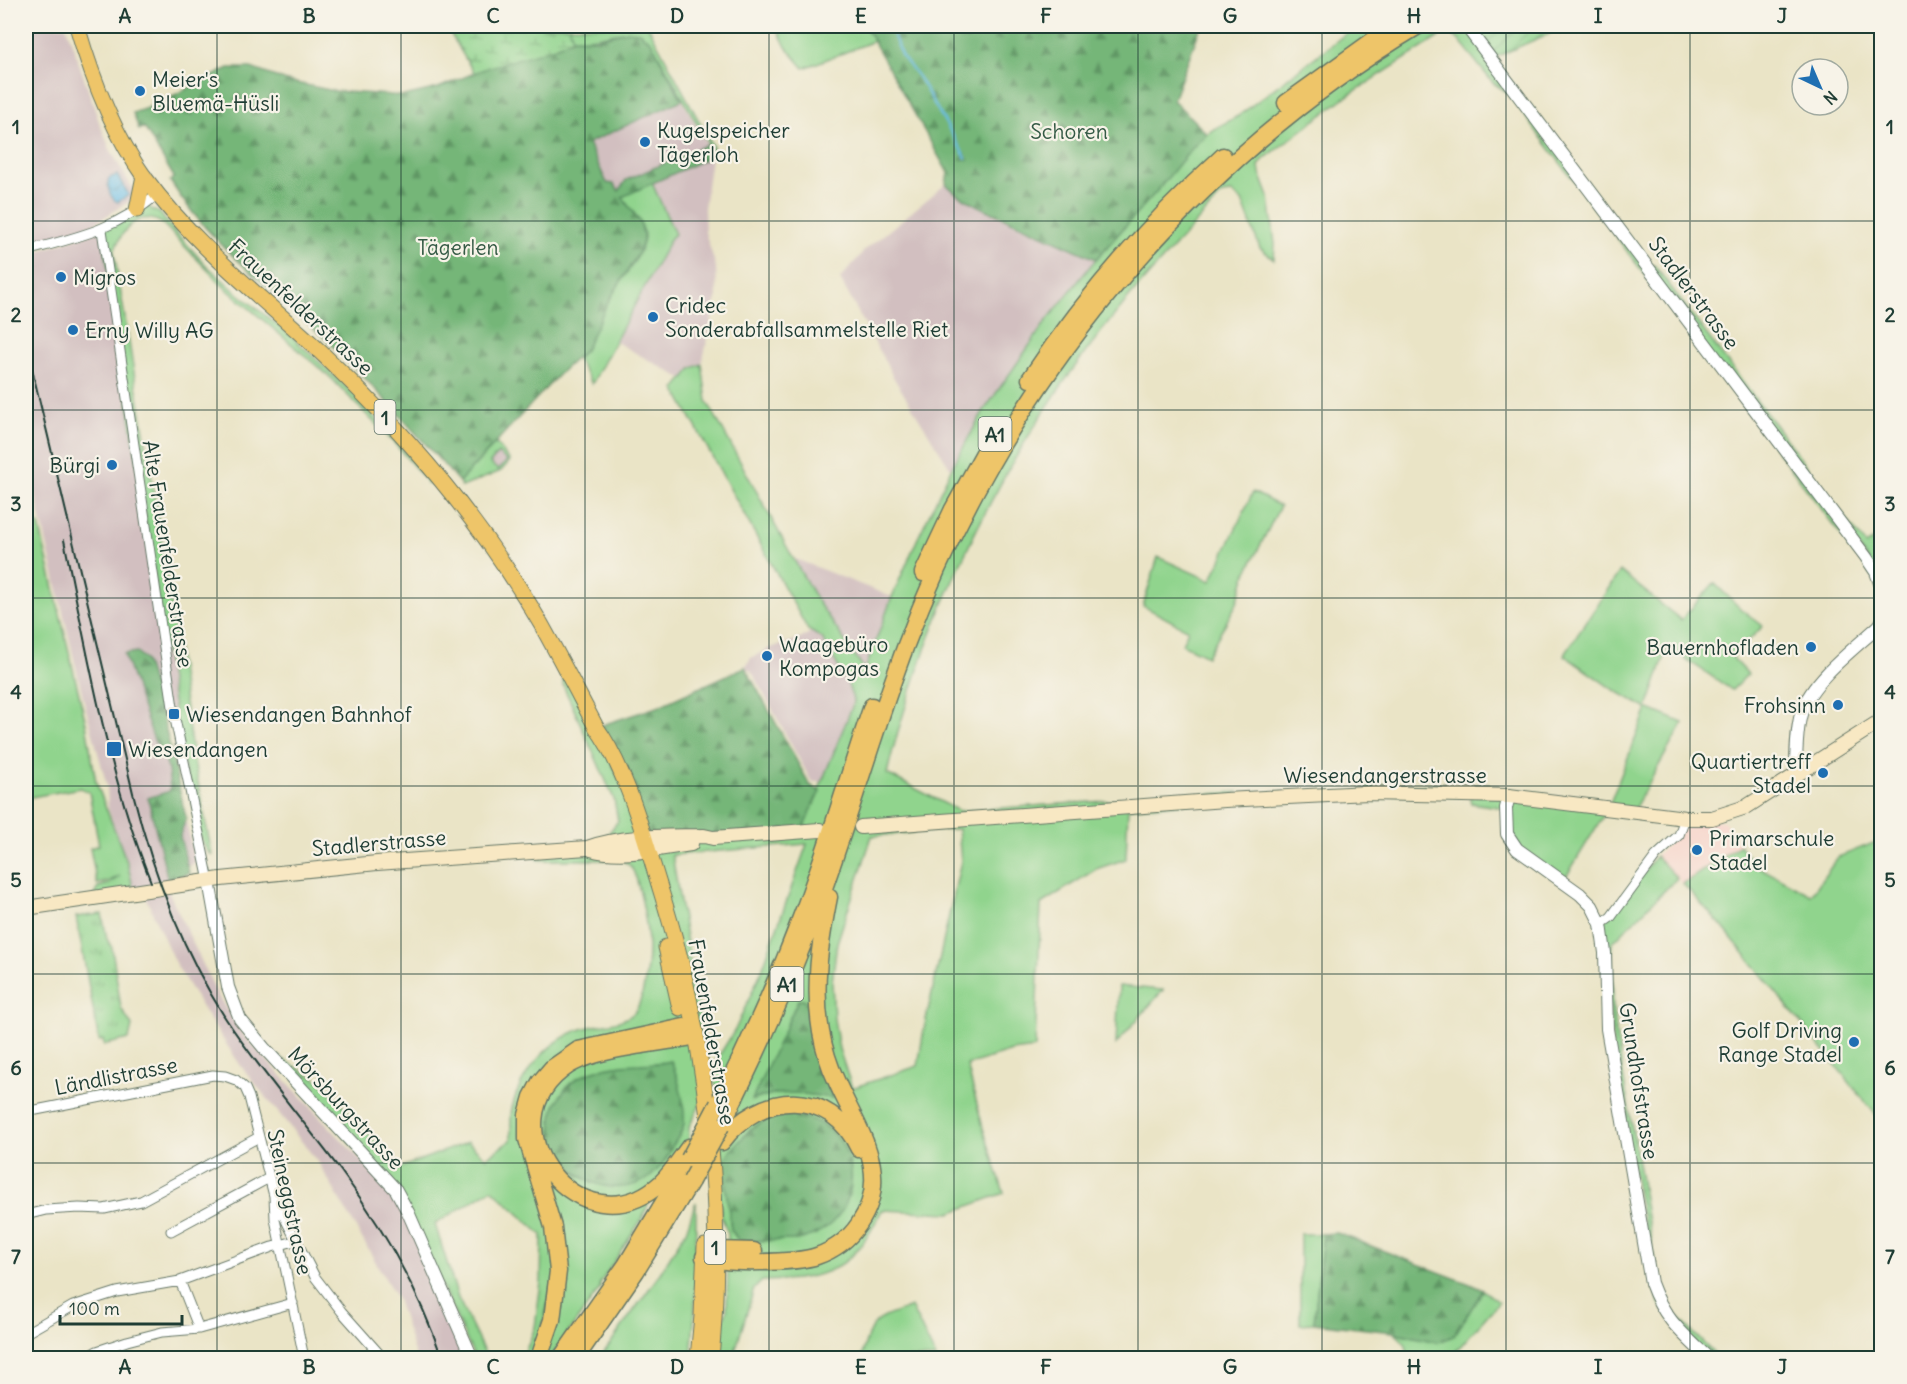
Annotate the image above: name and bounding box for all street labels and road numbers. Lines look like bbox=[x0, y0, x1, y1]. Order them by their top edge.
street label: Stadlerstrasse bbox=[1643, 231, 1745, 355]
street label: Frauenfelderstrasse bbox=[223, 233, 379, 381]
road number: 1 bbox=[374, 400, 396, 434]
road number: A1 bbox=[978, 417, 1012, 451]
street label: Alte Frauenfelderstrasse bbox=[137, 438, 199, 670]
street label: Wiesendangerstrasse bbox=[1283, 762, 1487, 789]
street label: Stadlerstrasse bbox=[311, 824, 447, 862]
street label: Frauenfelderstrasse bbox=[682, 937, 742, 1127]
road number: A1 bbox=[770, 967, 804, 1001]
street label: Grundhofstrasse bbox=[1613, 1001, 1665, 1161]
street label: Mörsburgstrasse bbox=[282, 1041, 410, 1175]
street label: Ländlistrasse bbox=[52, 1051, 180, 1101]
street label: Steineggstrasse bbox=[261, 1127, 319, 1277]
road number: 1 bbox=[704, 1230, 726, 1264]

